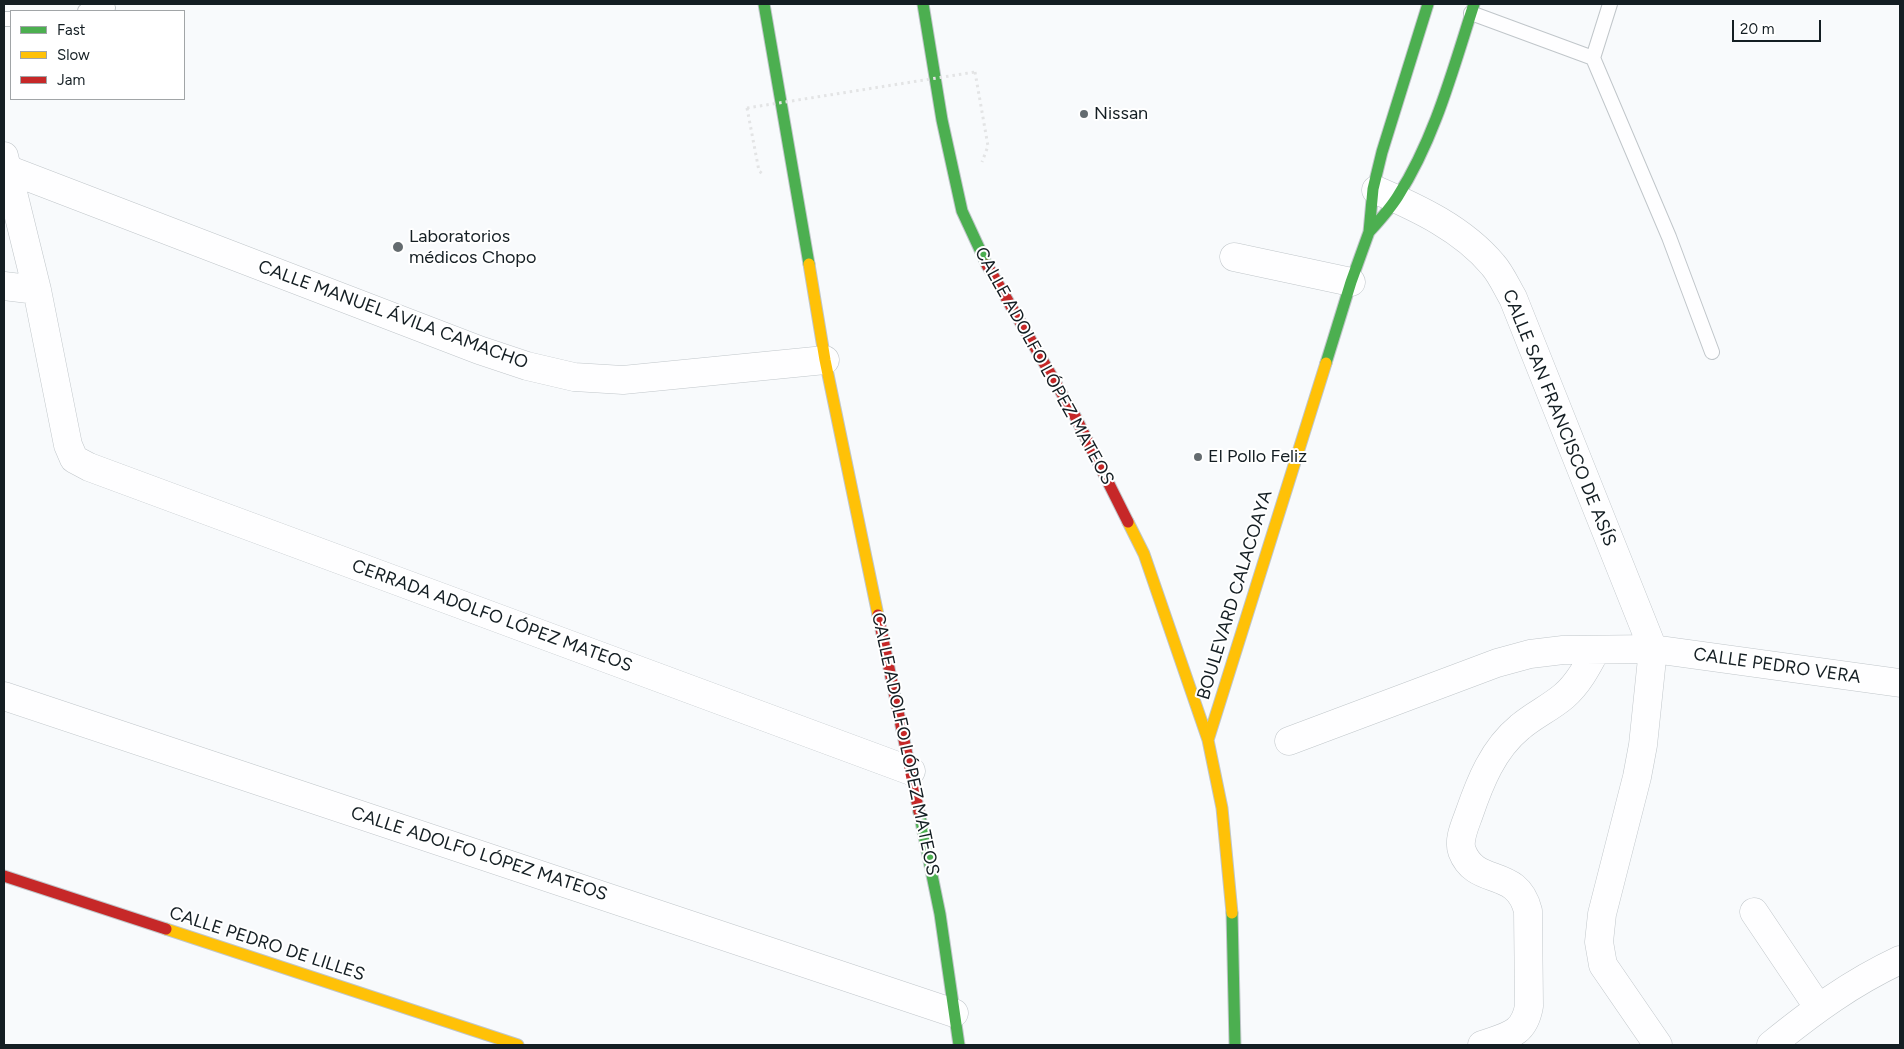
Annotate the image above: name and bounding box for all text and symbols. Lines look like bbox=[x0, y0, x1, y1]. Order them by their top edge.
legend bbox=[10, 10, 185, 100]
scale bar bbox=[1734, 10, 1823, 42]
text: 20 m bbox=[1740, 20, 1774, 38]
text: Fast bbox=[57, 21, 85, 39]
text: Slow bbox=[57, 46, 90, 64]
text: Jam bbox=[57, 71, 85, 89]
place label: Nissan bbox=[1094, 103, 1148, 125]
marker: Nissan bbox=[1078, 108, 1090, 120]
place label: Laboratorios médicos Chopo bbox=[409, 226, 536, 268]
marker: Laboratorios médicos Chopo bbox=[391, 240, 405, 254]
street label: CALLE ADOLFO LÓPEZ MATEOS bbox=[970, 243, 1118, 489]
street label: CALLE MANUEL ÁVILA CAMACHO bbox=[255, 256, 531, 374]
street label: CALLE SAN FRANCISCO DE ASÍS bbox=[1498, 287, 1620, 549]
place label: El Pollo Feliz bbox=[1208, 446, 1307, 468]
marker: El Pollo Feliz bbox=[1192, 451, 1204, 463]
street label: BOULEVARD CALACOAYA bbox=[1193, 488, 1277, 702]
street label: CERRADA ADOLFO LÓPEZ MATEOS bbox=[349, 555, 635, 677]
street label: CALLE ADOLFO LÓPEZ MATEOS bbox=[867, 611, 943, 877]
street label: CALLE PEDRO VERA bbox=[1692, 644, 1862, 688]
street label: CALLE ADOLFO LÓPEZ MATEOS bbox=[348, 802, 610, 906]
street label: CALLE PEDRO DE LILLES bbox=[167, 902, 367, 986]

